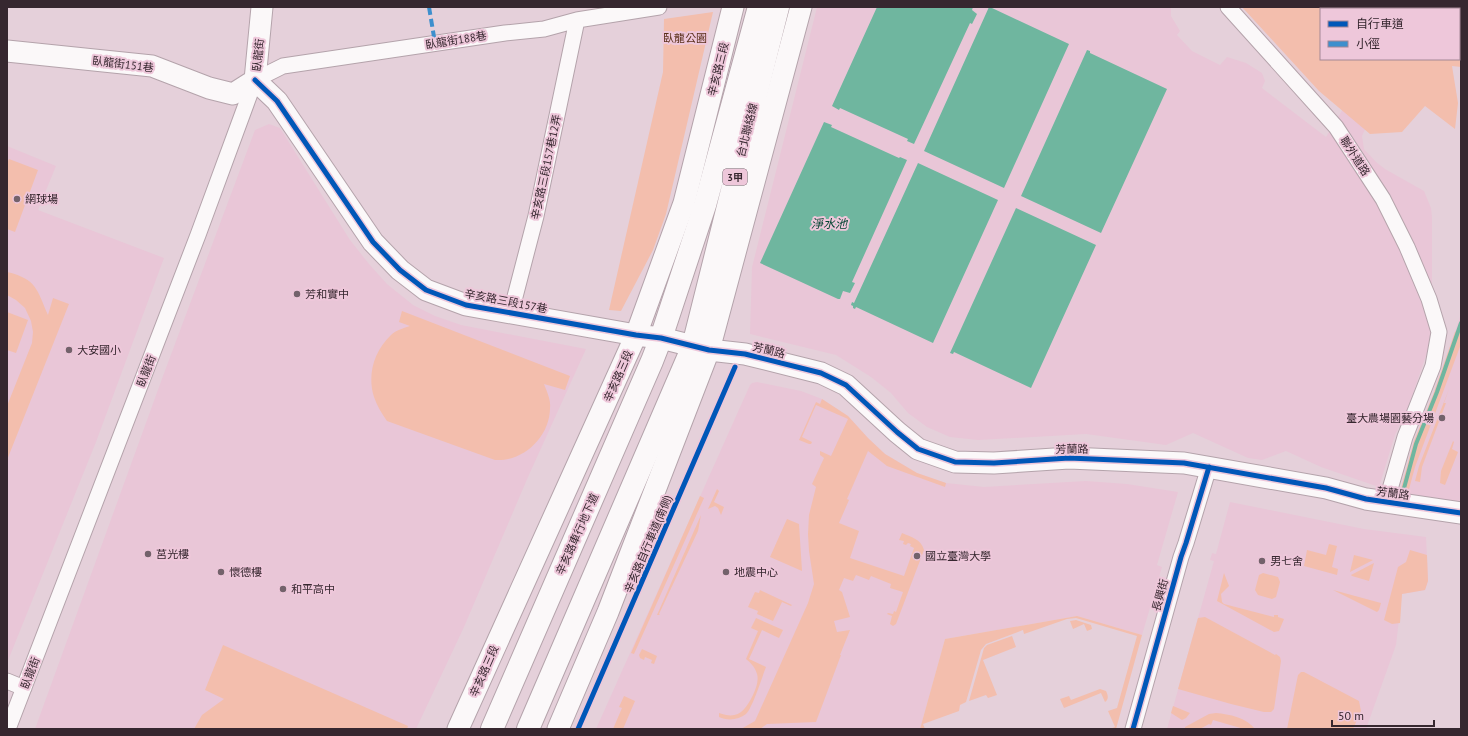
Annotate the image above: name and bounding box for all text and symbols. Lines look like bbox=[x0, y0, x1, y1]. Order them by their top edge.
legend bbox=[1320, 8, 1460, 60]
text: 自行車道 bbox=[1356, 16, 1404, 31]
street label: 臥龍街188巷 bbox=[424, 28, 488, 52]
park label: 臥龍公園 bbox=[663, 31, 707, 45]
text: 小徑 bbox=[1356, 36, 1380, 51]
street label: 臥龍街 bbox=[249, 38, 267, 72]
street label: 辛亥路三段 bbox=[705, 41, 731, 97]
street label: 臥龍街151巷 bbox=[91, 53, 155, 75]
street label: 台北聯絡線 bbox=[734, 102, 760, 158]
street label: 辛亥路三段157巷12弄 bbox=[528, 113, 564, 221]
street label: 聯外道路 bbox=[1337, 134, 1373, 178]
road number: 3甲 bbox=[723, 169, 747, 185]
place label: 網球場 bbox=[25, 192, 58, 206]
marker: 網球場 bbox=[12, 194, 22, 204]
water label: 淨水池 bbox=[811, 216, 849, 231]
street label: 辛亥路三段157巷 bbox=[463, 286, 549, 316]
place label: 芳和實中 bbox=[305, 287, 349, 301]
marker: 芳和實中 bbox=[292, 289, 302, 299]
street label: 芳蘭路 bbox=[751, 339, 787, 361]
place label: 大安國小 bbox=[77, 343, 121, 357]
marker: 大安國小 bbox=[64, 345, 74, 355]
street label: 辛亥路三段 bbox=[600, 348, 636, 404]
street label: 臥龍街 bbox=[134, 353, 158, 389]
place label: 臺大農場園藝分場 bbox=[1346, 411, 1434, 425]
marker: 臺大農場園藝分場 bbox=[1437, 413, 1447, 423]
street label: 芳蘭路 bbox=[1055, 442, 1089, 456]
street label: 芳蘭路 bbox=[1376, 484, 1410, 502]
street label: 辛亥路車行地下道 bbox=[553, 491, 601, 577]
street label: 辛亥路自行車道(南側) bbox=[621, 493, 675, 595]
place label: 莒光樓 bbox=[156, 547, 189, 561]
marker: 莒光樓 bbox=[143, 549, 153, 559]
place label: 國立臺灣大學 bbox=[925, 549, 991, 563]
marker: 國立臺灣大學 bbox=[912, 551, 922, 561]
place label: 男七舍 bbox=[1270, 554, 1303, 568]
marker: 男七舍 bbox=[1257, 556, 1267, 566]
place label: 懷德樓 bbox=[229, 565, 262, 579]
place label: 地震中心 bbox=[734, 565, 778, 579]
marker: 懷德樓 bbox=[216, 567, 226, 577]
marker: 地震中心 bbox=[721, 567, 731, 577]
street label: 長興街 bbox=[1149, 577, 1171, 613]
place label: 和平高中 bbox=[291, 582, 335, 596]
marker: 和平高中 bbox=[278, 584, 288, 594]
street label: 辛亥路三段 bbox=[466, 643, 502, 699]
street label: 臥龍街 bbox=[18, 655, 42, 691]
scale bar bbox=[1332, 702, 1434, 728]
text: 50 m bbox=[1338, 708, 1364, 723]

